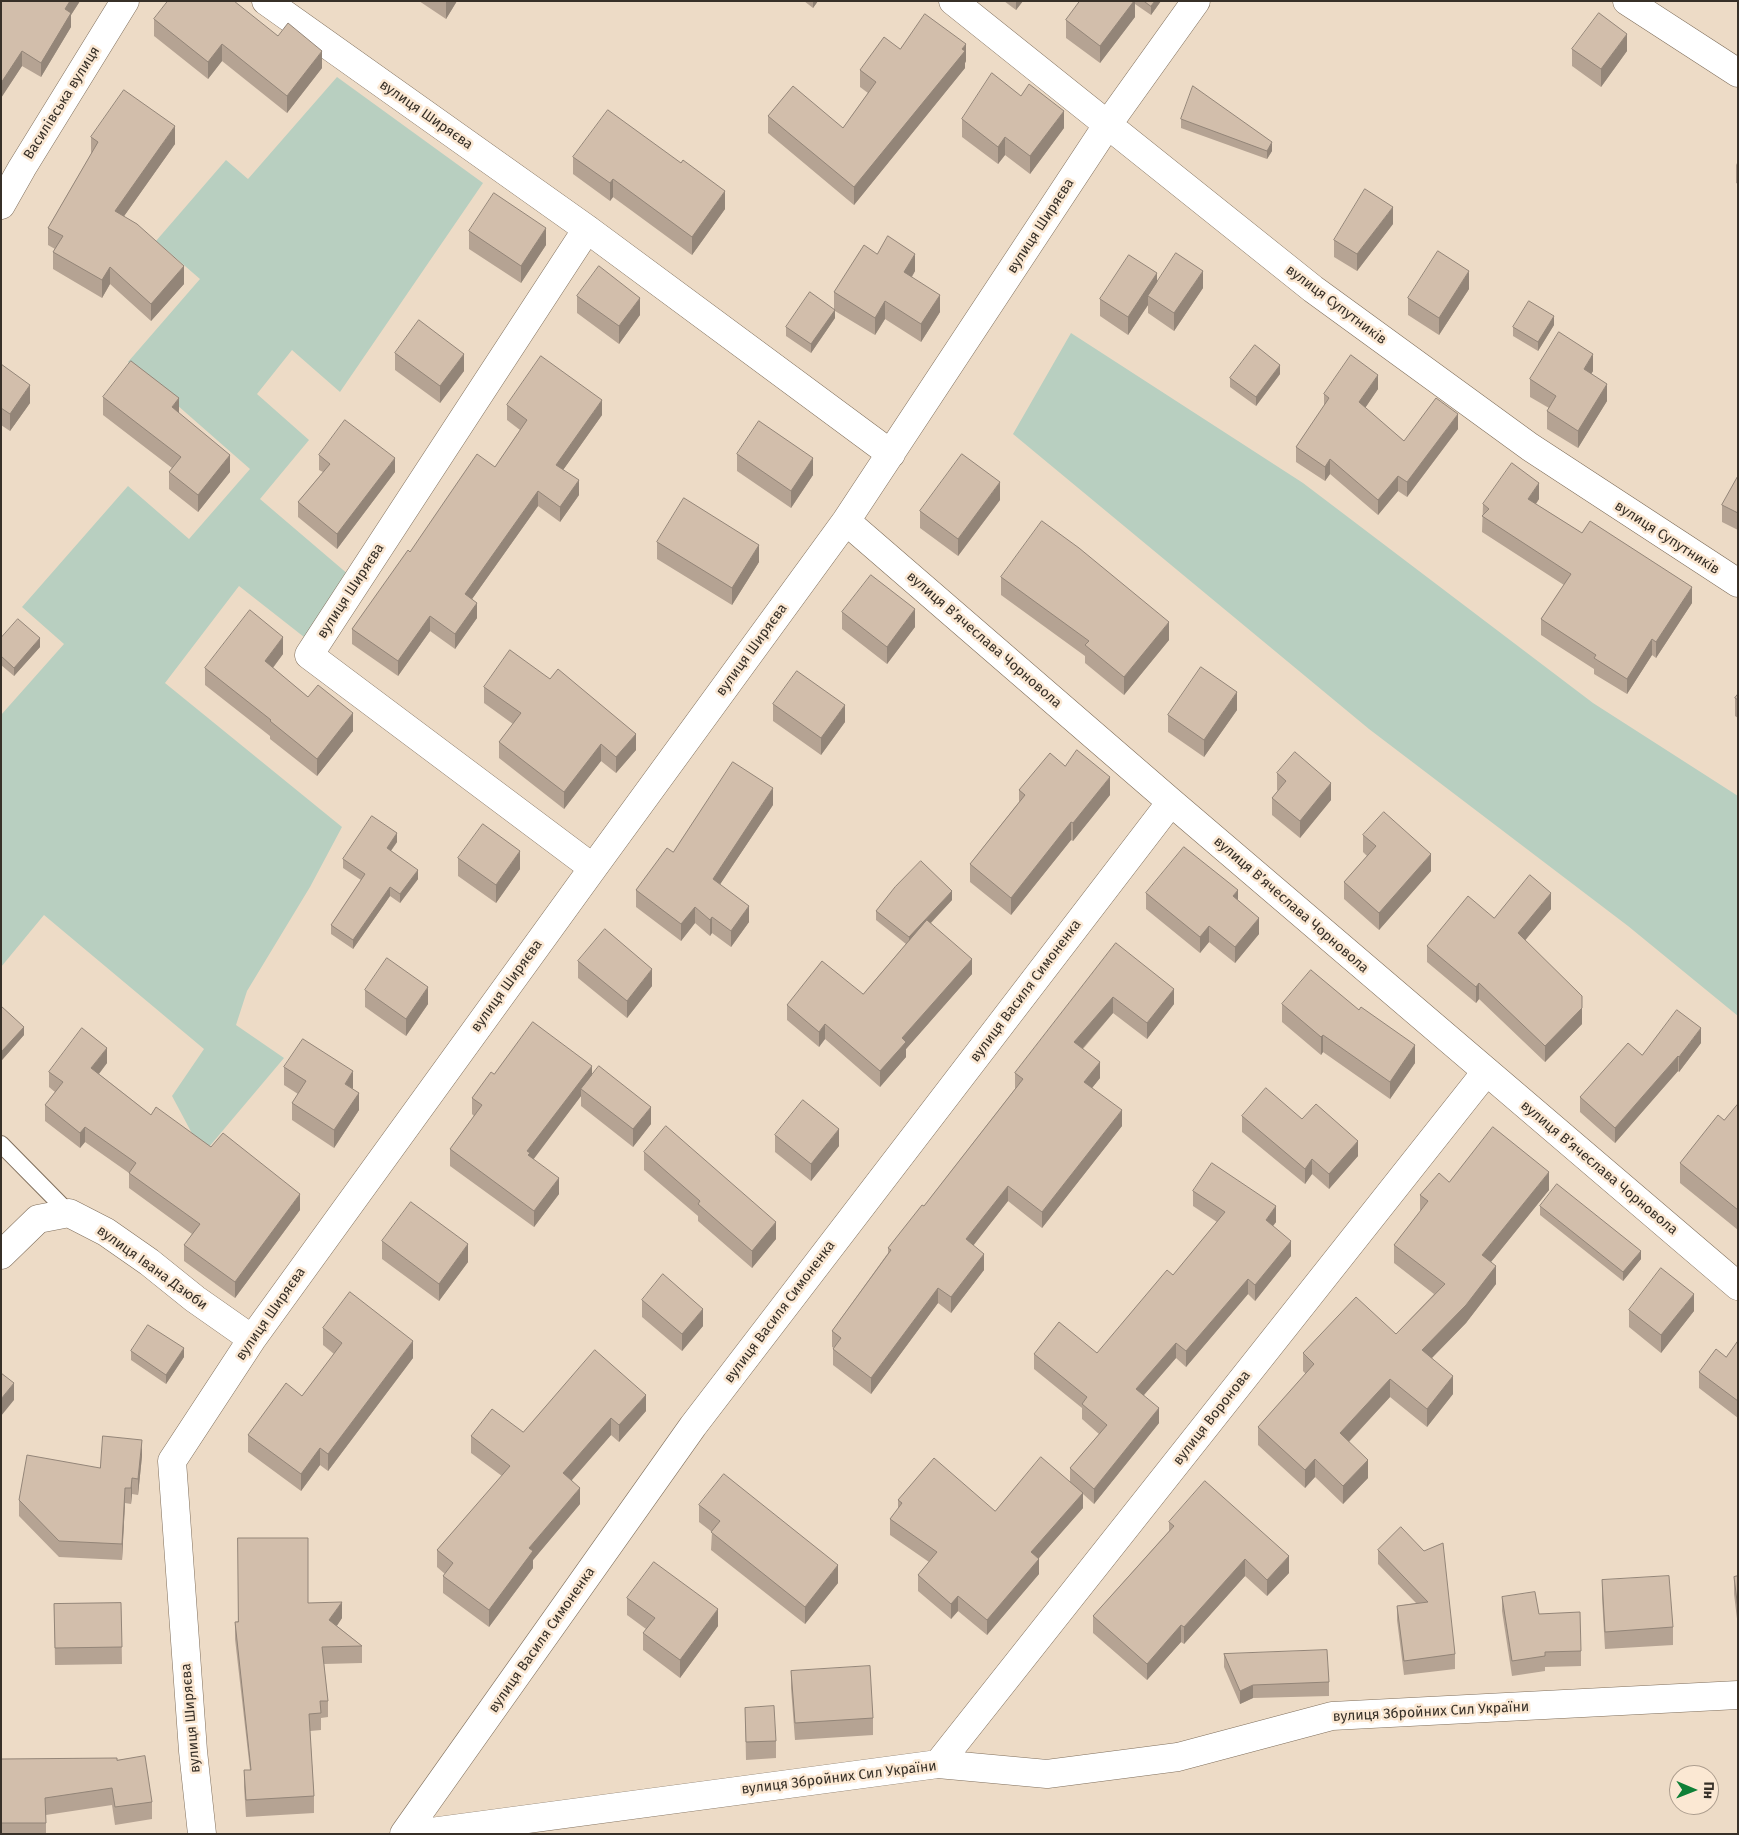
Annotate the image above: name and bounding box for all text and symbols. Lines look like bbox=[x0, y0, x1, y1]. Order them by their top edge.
street label: Василівська вулиця bbox=[20, 43, 104, 163]
street label: вулиця Ширяєва bbox=[376, 77, 476, 153]
street label: вулиця Ширяєва bbox=[1004, 175, 1078, 277]
street label: вулиця Супутників bbox=[1282, 262, 1390, 348]
street label: вулиця Супутників bbox=[1611, 498, 1723, 578]
street label: вулиця Ширяєва bbox=[314, 540, 388, 642]
street label: вулиця Вʼячеслава Чорновола bbox=[903, 568, 1065, 712]
street label: вулиця Ширяєва bbox=[713, 601, 791, 699]
street label: вулиця Вʼячеслава Чорновола bbox=[1210, 833, 1372, 977]
street label: вулиця Василя Симоненка bbox=[967, 917, 1085, 1065]
street label: вулиця Ширяєва bbox=[468, 937, 546, 1035]
street label: вулиця Вʼячеслава Чорновола bbox=[1517, 1097, 1681, 1239]
street label: вулиця Івана Дзюби bbox=[93, 1222, 211, 1314]
street label: вулиця Василя Симоненка bbox=[721, 1238, 839, 1386]
street label: вулиця Ширяєва bbox=[233, 1264, 309, 1364]
street label: вулиця Воронова bbox=[1170, 1367, 1254, 1469]
street label: вулиця Василя Симоненка bbox=[485, 1564, 599, 1716]
street label: вулиця Ширяєва bbox=[178, 1663, 204, 1773]
street label: вулиця Збройних Сил України bbox=[1332, 1698, 1530, 1726]
street label: вулиця Збройних Сил України bbox=[740, 1758, 938, 1798]
north arrow bbox=[1669, 1765, 1719, 1815]
text: Пн bbox=[1700, 1781, 1717, 1799]

